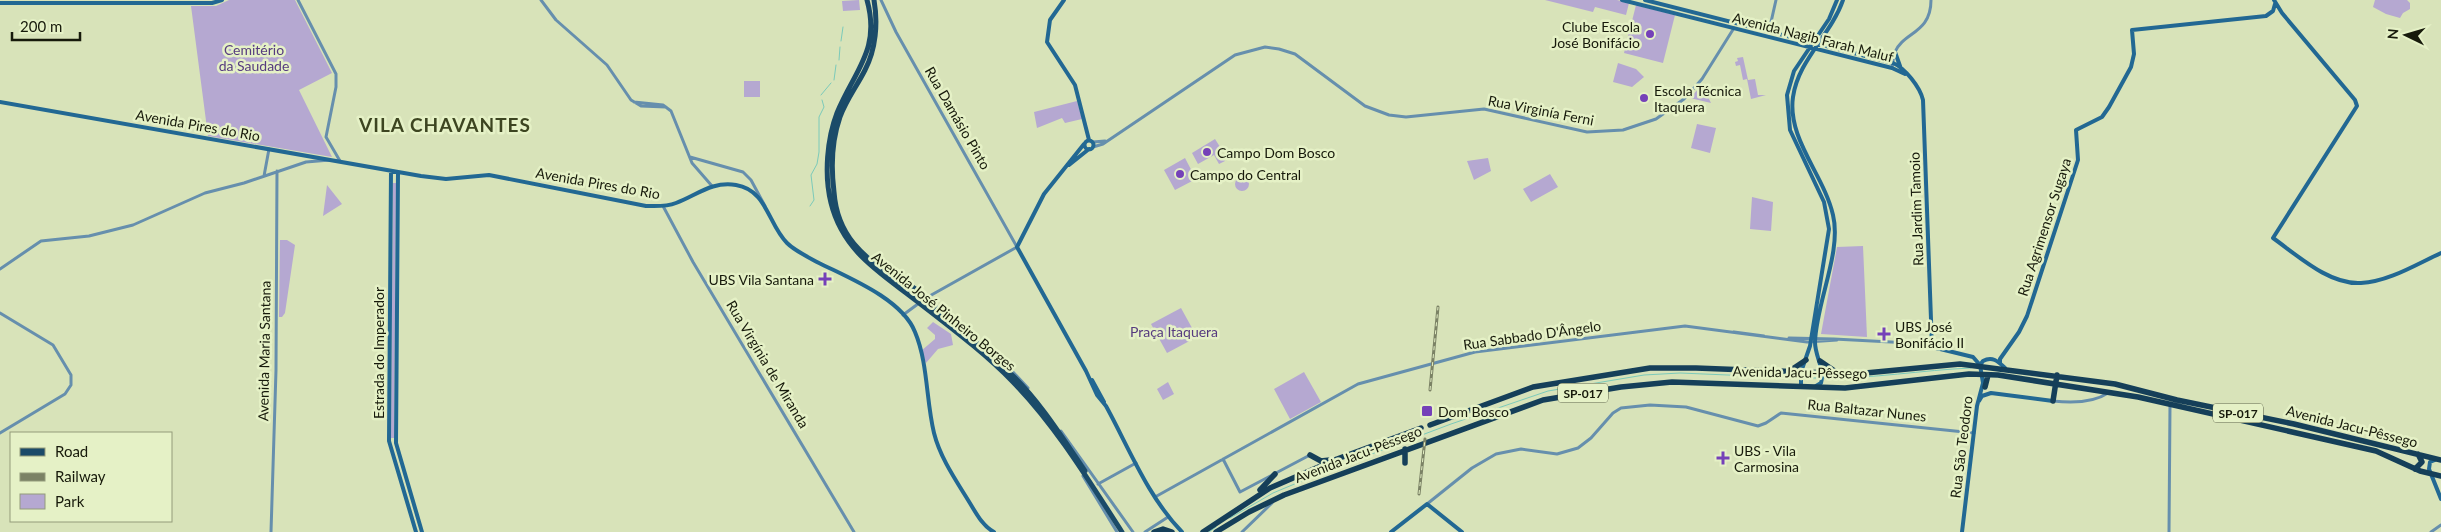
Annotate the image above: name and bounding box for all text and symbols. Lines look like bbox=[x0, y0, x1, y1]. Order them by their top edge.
street label: Avenida Nagib Farah Maluf bbox=[1731, 9, 1895, 65]
scale bar bbox=[12, 10, 80, 42]
north arrow bbox=[2381, 10, 2431, 60]
text: 200 m bbox=[20, 17, 62, 35]
place label: Clube Escola José Bonifácio bbox=[1551, 18, 1640, 51]
marker: Clube Escola José Bonifácio bbox=[1644, 28, 1656, 40]
text: N bbox=[2384, 28, 2401, 40]
park label: Cemitério da Saudade bbox=[219, 41, 289, 74]
street label: Rua Damásio Pinto bbox=[922, 64, 994, 173]
place label: Escola Técnica Itaquera bbox=[1654, 82, 1741, 115]
street label: Rua Virginía Ferni bbox=[1487, 91, 1595, 129]
marker: Escola Técnica Itaquera bbox=[1638, 92, 1650, 104]
street label: Avenida Pires do Rio bbox=[135, 106, 261, 144]
district label: VILA CHAVANTES bbox=[358, 113, 531, 136]
place label: Campo Dom Bosco bbox=[1217, 144, 1335, 161]
marker: Campo Dom Bosco bbox=[1201, 146, 1213, 158]
street label: Rua Jardim Tamoio bbox=[1906, 152, 1926, 266]
street label: Rua Agrimensor Sugaya bbox=[2014, 156, 2074, 298]
street label: Avenida Pires do Rio bbox=[535, 164, 661, 202]
place label: Campo do Central bbox=[1190, 166, 1301, 183]
marker: Campo do Central bbox=[1174, 168, 1186, 180]
street label: Avenida José Pinheiro Borges bbox=[869, 248, 1019, 374]
place label: UBS Vila Santana bbox=[708, 271, 814, 288]
marker: UBS Vila Santana bbox=[818, 272, 832, 286]
street label: Avenida Maria Santana bbox=[254, 281, 274, 421]
street label: Estrada do Imperador bbox=[370, 287, 387, 419]
street label: Rua Virgínia de Miranda bbox=[723, 297, 813, 431]
street label: Rua Sabbado D'Ângelo bbox=[1462, 317, 1602, 353]
place label: UBS José Bonifácio II bbox=[1895, 318, 1964, 351]
park label: Praça Itaquera bbox=[1130, 323, 1218, 340]
marker: UBS José Bonifácio II bbox=[1877, 327, 1891, 341]
street label: Avenida Jacu-Pêssego bbox=[1732, 362, 1868, 382]
road number: SP-017 bbox=[1558, 383, 1608, 402]
street label: Rua Baltazar Nunes bbox=[1807, 395, 1927, 425]
street label: Rua São Teodoro bbox=[1946, 395, 1976, 499]
street label: Avenida Jacu-Pêssego bbox=[2285, 401, 2420, 451]
place label: Dom Bosco bbox=[1438, 403, 1509, 420]
road number: SP-017 bbox=[2213, 403, 2263, 422]
marker: Dom Bosco bbox=[1420, 404, 1434, 418]
street label: Avenida Jacu-Pêssego bbox=[1292, 422, 1424, 486]
legend bbox=[10, 432, 172, 522]
text: Road bbox=[55, 442, 88, 460]
place label: UBS - Vila Carmosina bbox=[1734, 442, 1799, 475]
marker: UBS - Vila Carmosina bbox=[1716, 451, 1730, 465]
text: Railway bbox=[55, 467, 106, 485]
text: Park bbox=[55, 492, 85, 510]

